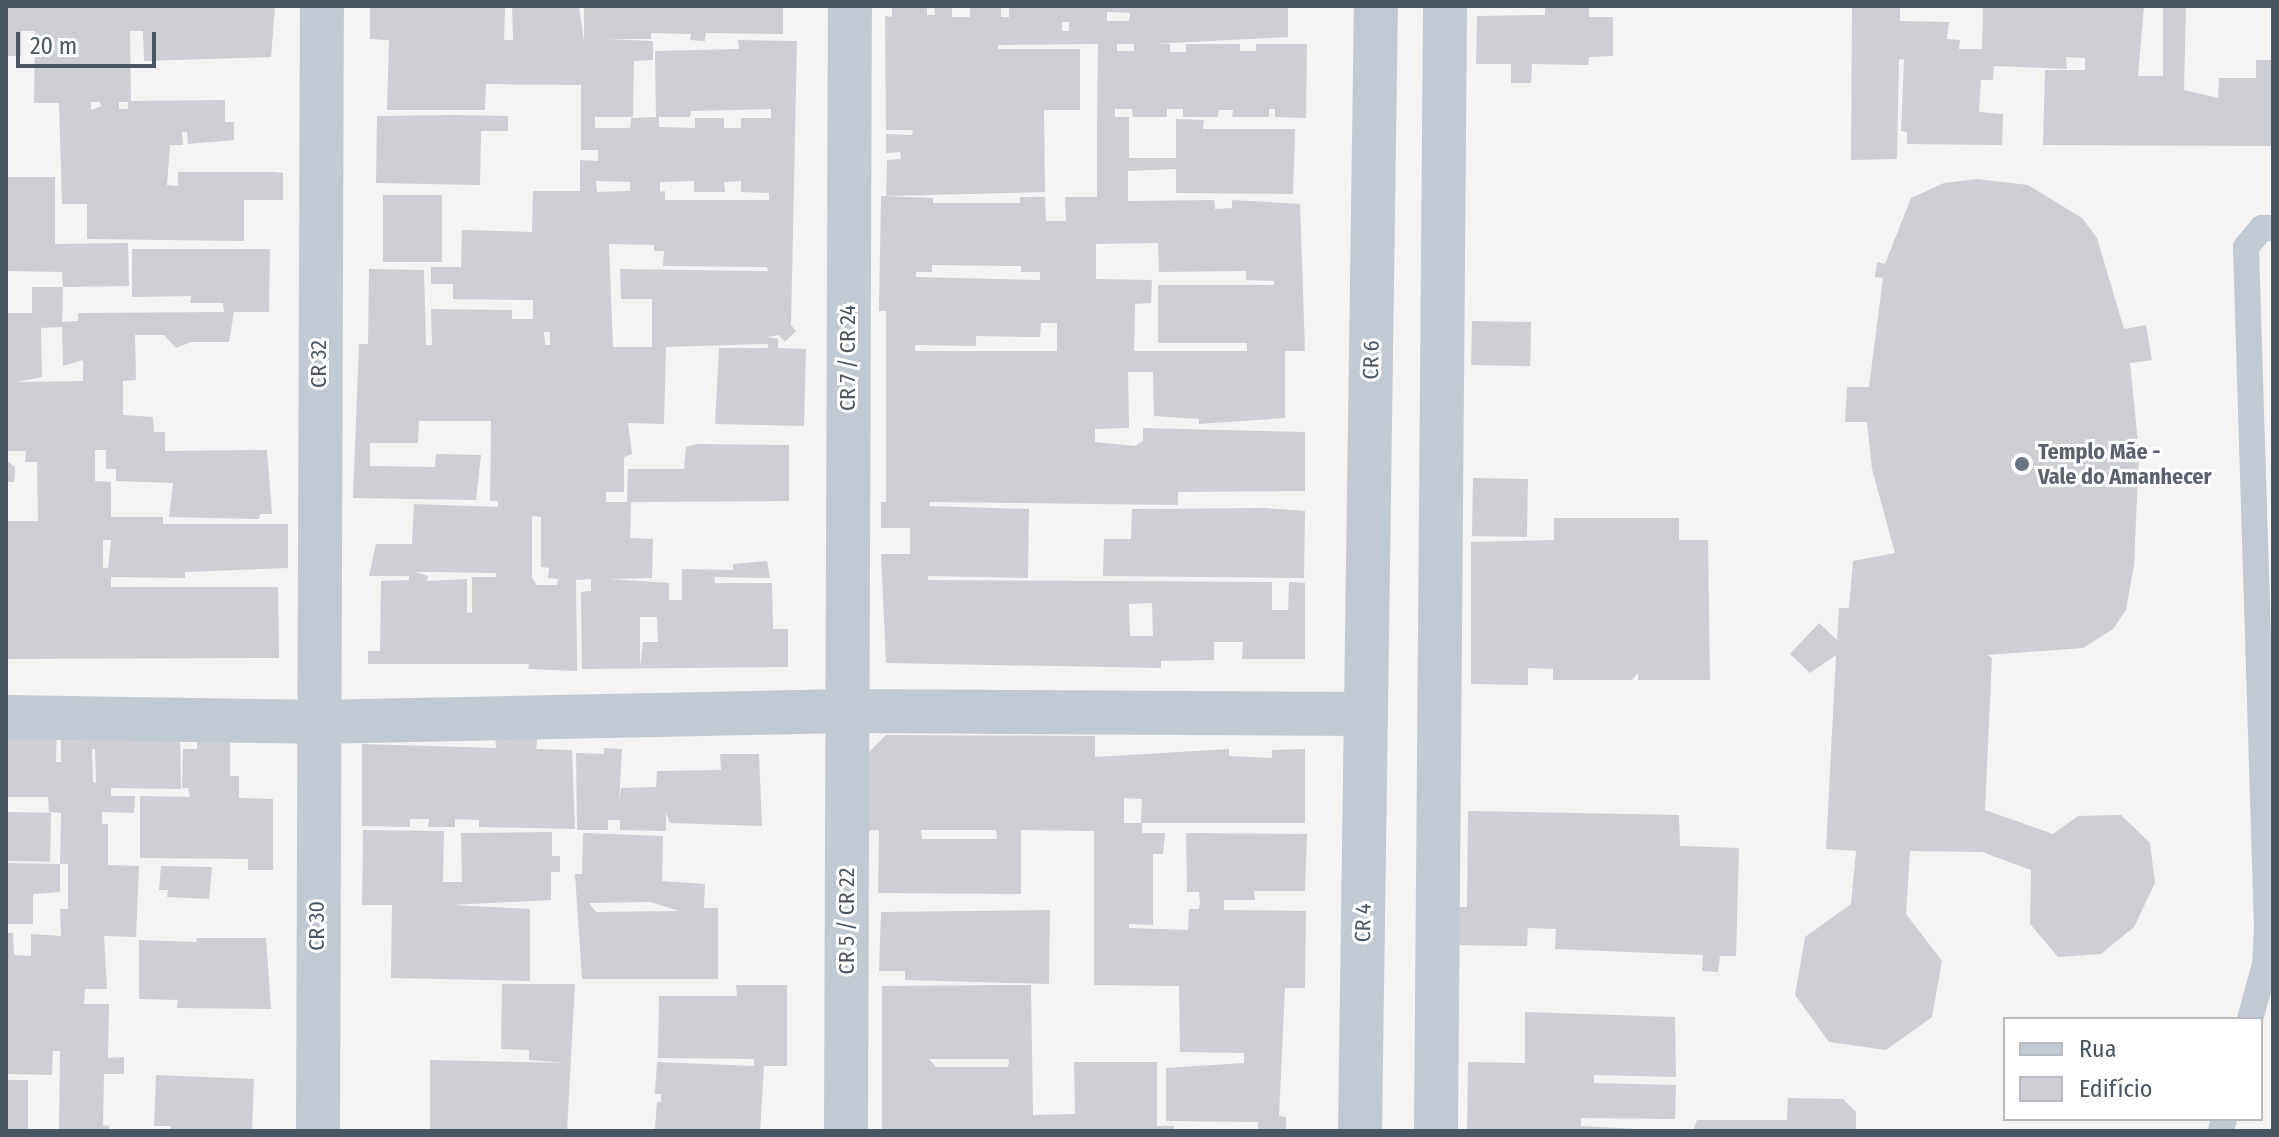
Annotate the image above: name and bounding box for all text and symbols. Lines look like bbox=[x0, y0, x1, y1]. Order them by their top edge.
scale bar bbox=[20, 16, 160, 66]
text: 20 m bbox=[30, 32, 77, 60]
street label: CR 7 / CR 24 bbox=[835, 305, 861, 411]
street label: CR 32 bbox=[306, 340, 332, 388]
street label: CR 6 bbox=[1357, 340, 1385, 380]
place label: Templo Mãe - Vale do Amanhecer bbox=[2038, 438, 2212, 490]
marker: Templo Mãe - Vale do Amanhecer bbox=[2013, 455, 2031, 473]
street label: CR 5 / CR 22 bbox=[834, 868, 860, 974]
street label: CR 30 bbox=[304, 901, 330, 951]
street label: CR 4 bbox=[1349, 903, 1377, 943]
legend bbox=[2003, 1017, 2263, 1121]
text: Rua bbox=[2079, 1035, 2116, 1063]
text: Edifício bbox=[2079, 1075, 2152, 1103]

